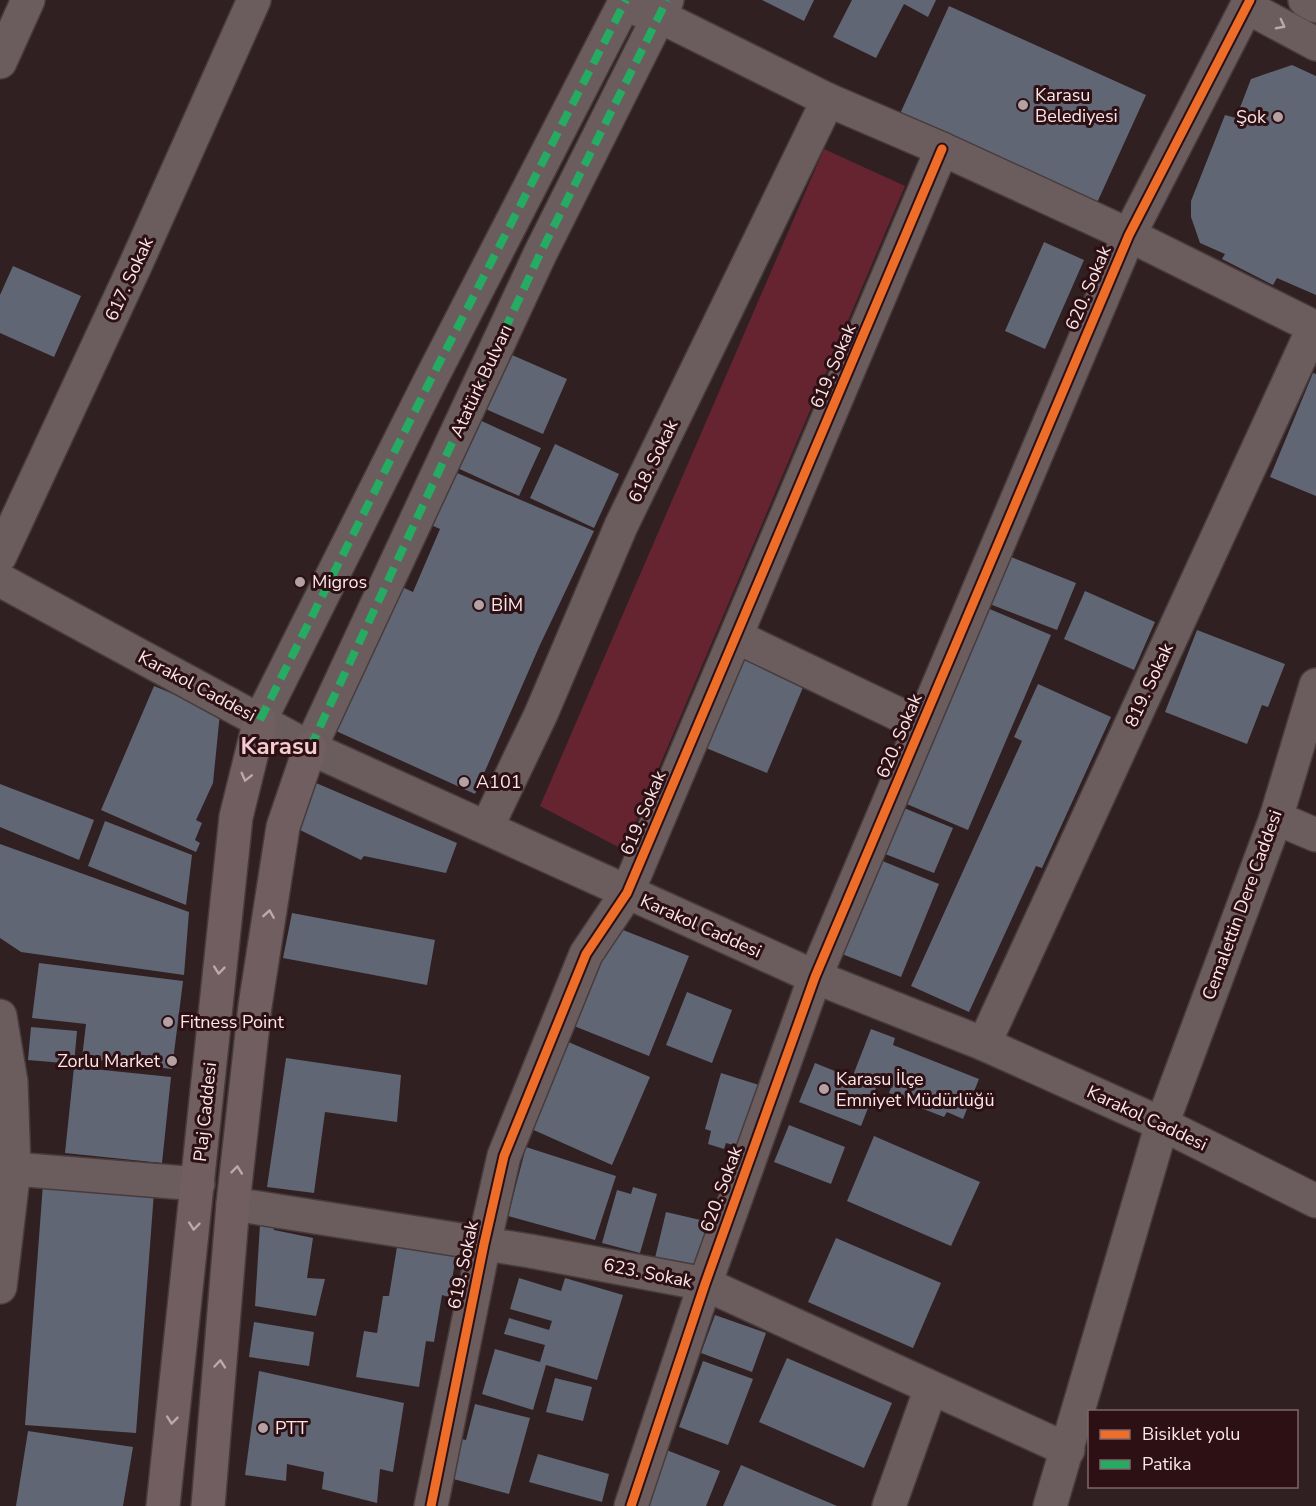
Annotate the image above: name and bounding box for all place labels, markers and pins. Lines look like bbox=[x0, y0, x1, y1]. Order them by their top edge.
place label: Karasu Belediyesi bbox=[1035, 83, 1118, 128]
marker: Karasu Belediyesi bbox=[1016, 98, 1030, 112]
place label: Şok bbox=[1236, 105, 1267, 129]
marker: Şok bbox=[1271, 110, 1285, 124]
place label: Migros bbox=[312, 570, 367, 594]
marker: Migros bbox=[293, 575, 307, 589]
place label: BİM bbox=[491, 593, 523, 617]
marker: BİM bbox=[472, 598, 486, 612]
place label: A101 bbox=[476, 770, 522, 794]
marker: A101 bbox=[457, 775, 471, 789]
place label: Fitness Point bbox=[180, 1010, 284, 1034]
marker: Fitness Point bbox=[161, 1015, 175, 1029]
place label: Zorlu Market bbox=[57, 1049, 161, 1073]
marker: Zorlu Market bbox=[165, 1054, 179, 1068]
place label: Karasu İlçe Emniyet Müdürlüğü bbox=[836, 1067, 995, 1112]
marker: Karasu İlçe Emniyet Müdürlüğü bbox=[817, 1082, 831, 1096]
place label: PTT bbox=[275, 1416, 308, 1440]
marker: PTT bbox=[256, 1421, 270, 1435]

